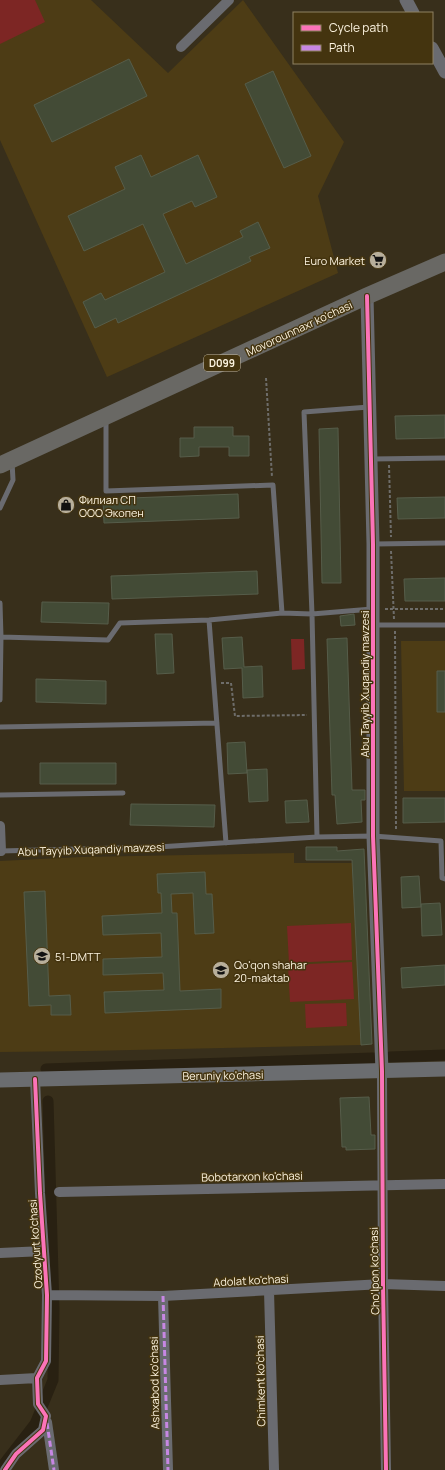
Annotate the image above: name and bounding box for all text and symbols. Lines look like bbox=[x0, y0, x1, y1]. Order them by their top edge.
legend bbox=[293, 12, 433, 64]
text: Cycle path bbox=[329, 19, 388, 36]
text: Path bbox=[329, 39, 355, 56]
supermarket icon: Euro Market bbox=[368, 250, 388, 270]
place label: Euro Market bbox=[304, 253, 365, 268]
street label: Movorounnaxr ko'chasi bbox=[243, 297, 355, 359]
road number: D099 bbox=[204, 355, 240, 371]
place label: Филиал СП ООО Экопен bbox=[79, 492, 144, 520]
shop icon: Филиал СП ООО Экопен bbox=[56, 495, 76, 515]
street label: Abu Tayyib Xuqandiy mavzesi bbox=[357, 610, 372, 758]
street label: Abu Tayyib Xuqandiy mavzesi bbox=[17, 839, 165, 859]
school or university icon: 51-DMTT bbox=[32, 946, 52, 966]
place label: 51-DMTT bbox=[55, 949, 101, 964]
place label: Qo'qon shahar 20-maktab bbox=[234, 957, 307, 985]
school or university icon: Qo'qon shahar 20-maktab bbox=[211, 960, 231, 980]
street label: Beruniy ko'chasi bbox=[182, 1067, 264, 1083]
street label: Bobotarxon ko'chasi bbox=[201, 1168, 303, 1184]
street label: Ozodyurt ko'chasi bbox=[24, 1199, 46, 1289]
street label: Cho'lpon ko'chasi bbox=[366, 1227, 382, 1315]
street label: Adolat ko'chasi bbox=[213, 1271, 289, 1289]
street label: Chimkent ko'chasi bbox=[252, 1335, 268, 1427]
street label: Ashxabod ko'chasi bbox=[146, 1336, 162, 1430]

